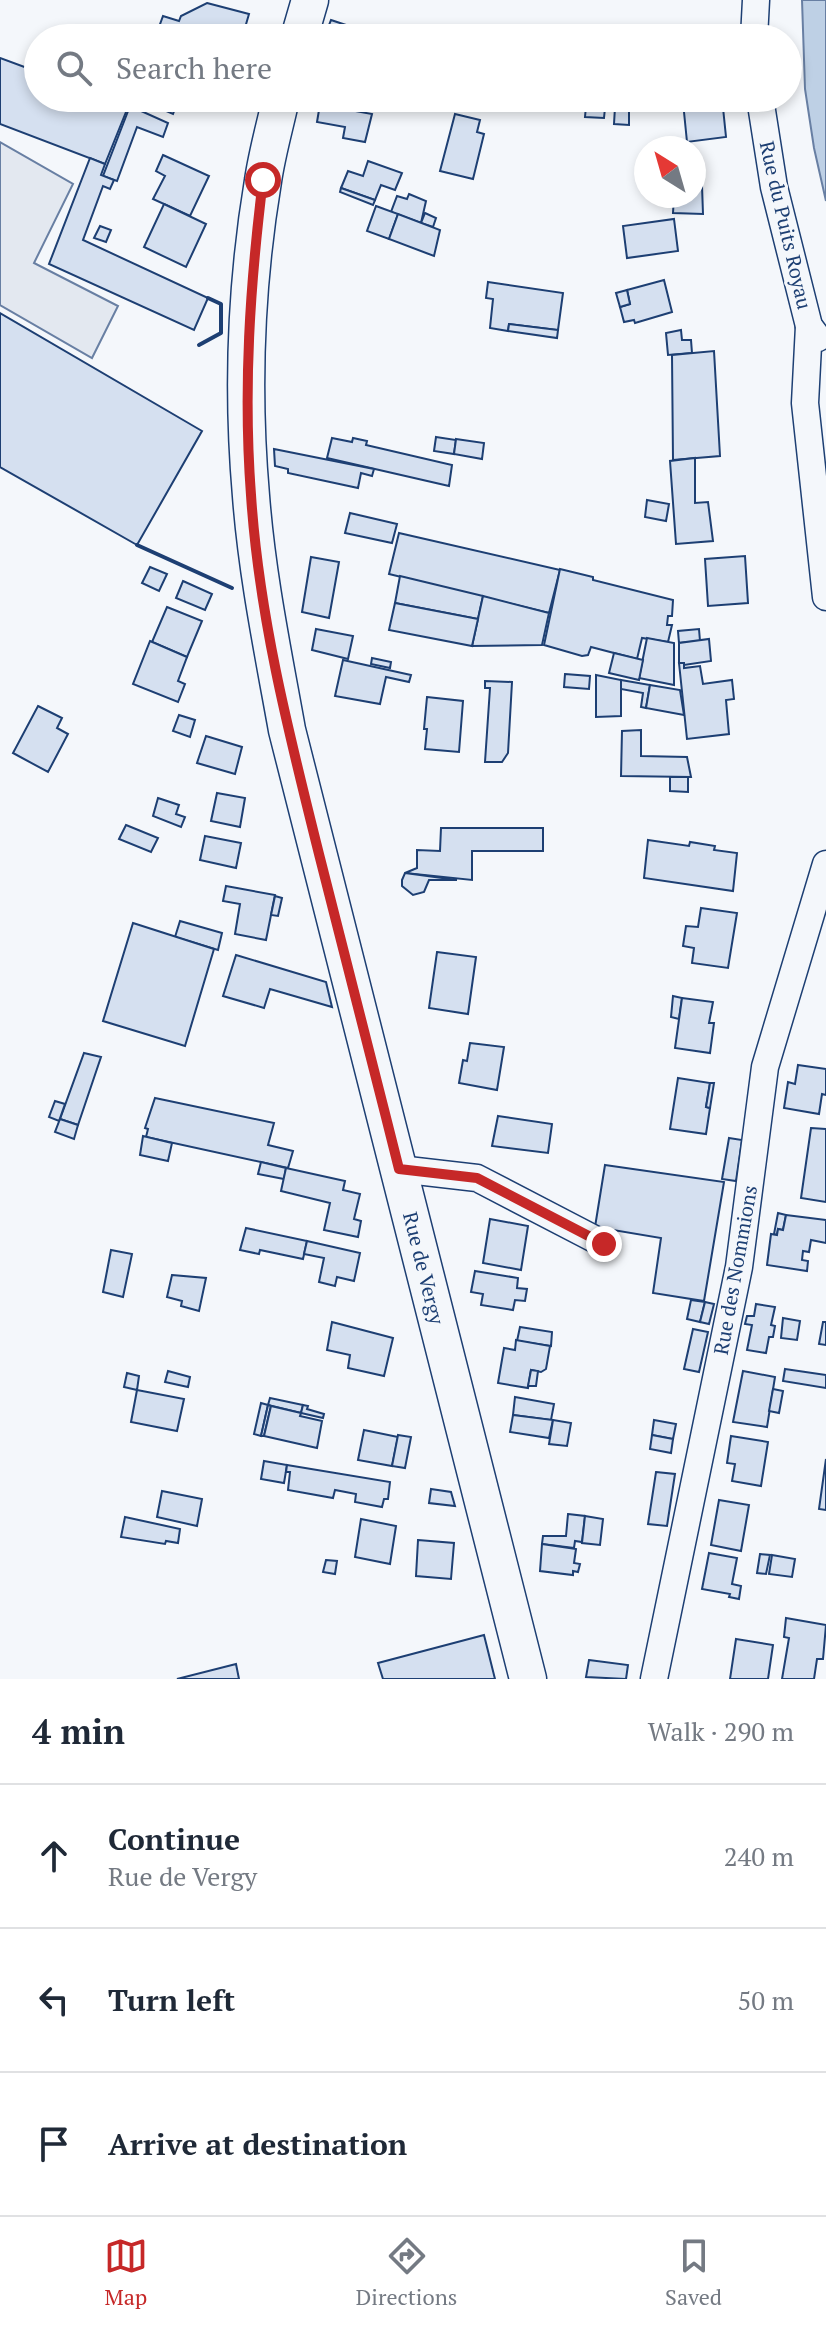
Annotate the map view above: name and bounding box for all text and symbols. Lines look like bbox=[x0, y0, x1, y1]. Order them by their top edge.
search box bbox=[24, 24, 802, 112]
icon: search bbox=[52, 46, 96, 90]
text: Search here bbox=[116, 48, 272, 88]
north arrow bbox=[634, 136, 706, 208]
street label: Rue du Puits Royau bbox=[754, 138, 818, 312]
route start bbox=[245, 162, 281, 198]
street label: Rue des Nommions bbox=[707, 1183, 763, 1357]
street label: Rue de Vergy bbox=[397, 1209, 451, 1328]
route end bbox=[586, 1226, 622, 1262]
text: 4 min bbox=[32, 1709, 125, 1754]
text: Walk · 290 m bbox=[648, 1714, 794, 1748]
text: Continue bbox=[108, 1819, 240, 1859]
icon: ahead bbox=[32, 1834, 76, 1878]
text: 240 m bbox=[724, 1839, 794, 1873]
text: Rue de Vergy bbox=[108, 1859, 257, 1893]
icon: left bbox=[32, 1978, 76, 2022]
text: Turn left bbox=[108, 1980, 235, 2020]
text: 50 m bbox=[738, 1983, 794, 2017]
icon: arrive bbox=[32, 2122, 76, 2166]
text: Arrive at destination bbox=[108, 2124, 407, 2164]
tab: Map bbox=[104, 2234, 148, 2311]
tab: Directions bbox=[356, 2234, 457, 2311]
tab: Saved bbox=[665, 2234, 722, 2311]

